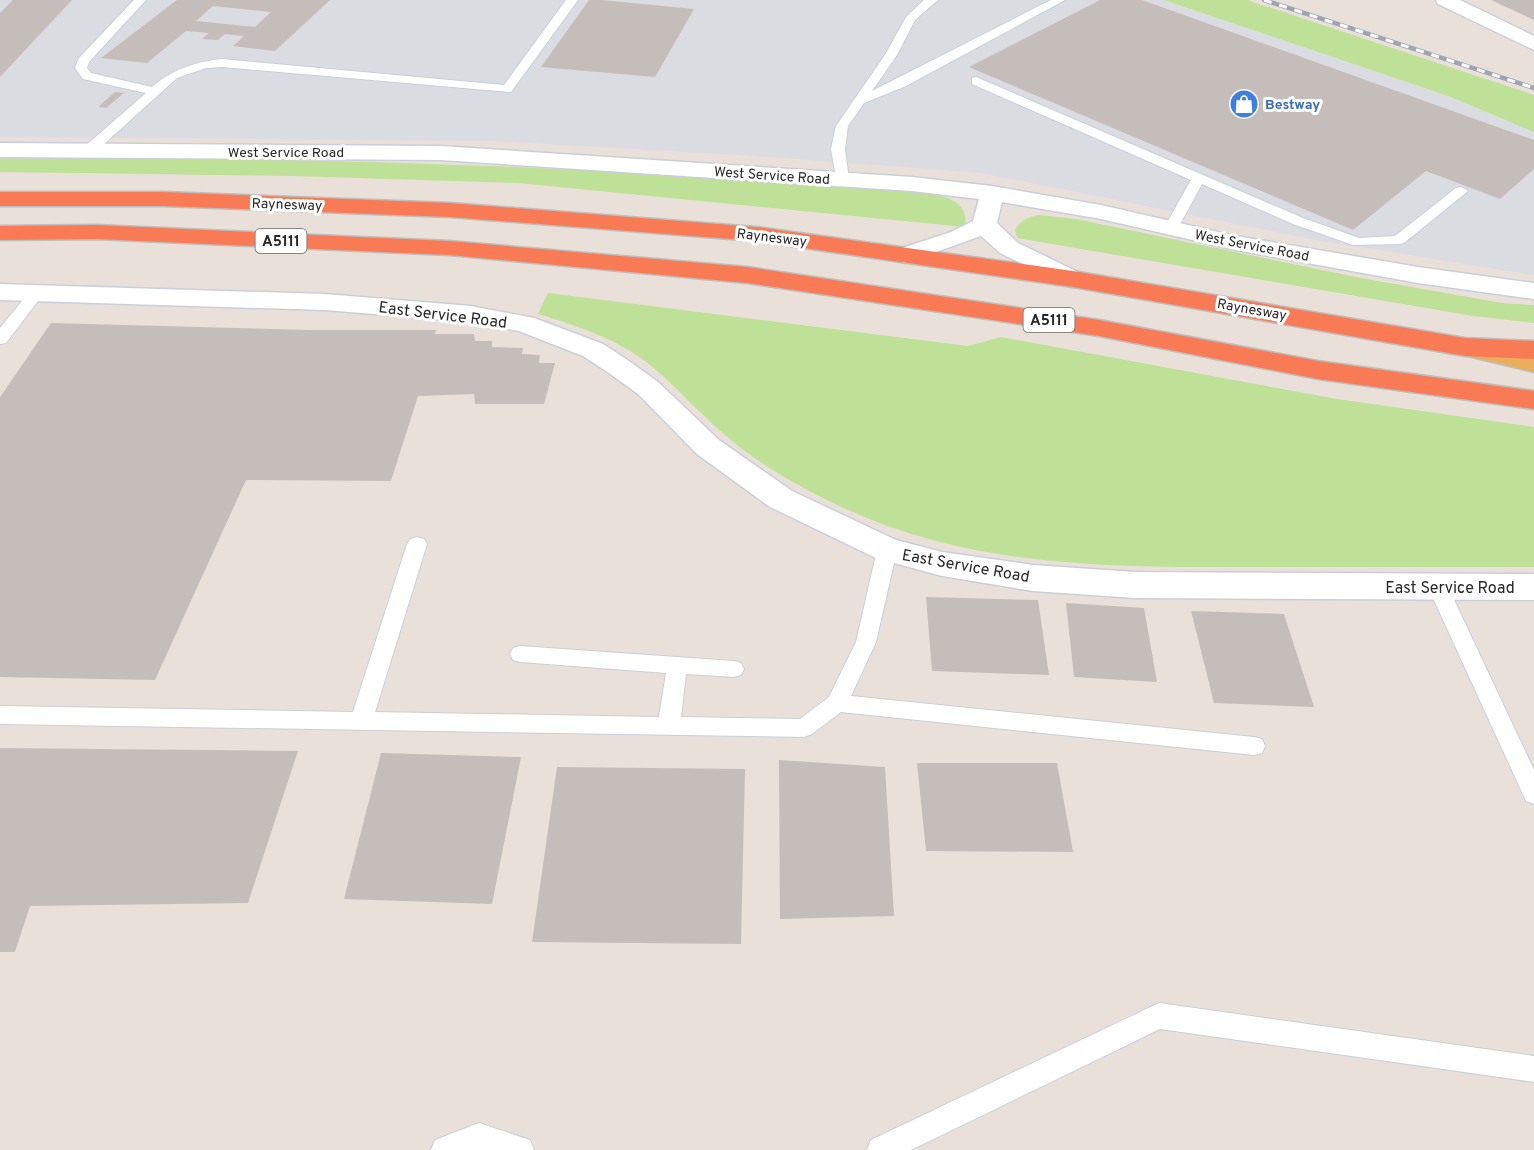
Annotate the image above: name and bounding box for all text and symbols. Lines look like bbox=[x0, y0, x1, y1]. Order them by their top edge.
shop icon: Bestway bbox=[1228, 88, 1260, 120]
place label: Bestway bbox=[1265, 97, 1320, 114]
street label: West Service Road bbox=[228, 145, 344, 162]
street label: West Service Road bbox=[713, 164, 831, 189]
street label: Raynesway bbox=[251, 196, 323, 215]
street label: Raynesway bbox=[736, 226, 808, 251]
street label: West Service Road bbox=[1193, 227, 1310, 266]
road number: A5111 bbox=[256, 229, 306, 253]
street label: Raynesway bbox=[1216, 296, 1288, 325]
street label: East Service Road bbox=[377, 298, 508, 334]
road number: A5111 bbox=[1024, 308, 1074, 332]
street label: East Service Road bbox=[900, 546, 1031, 588]
street label: East Service Road bbox=[1385, 579, 1515, 599]

